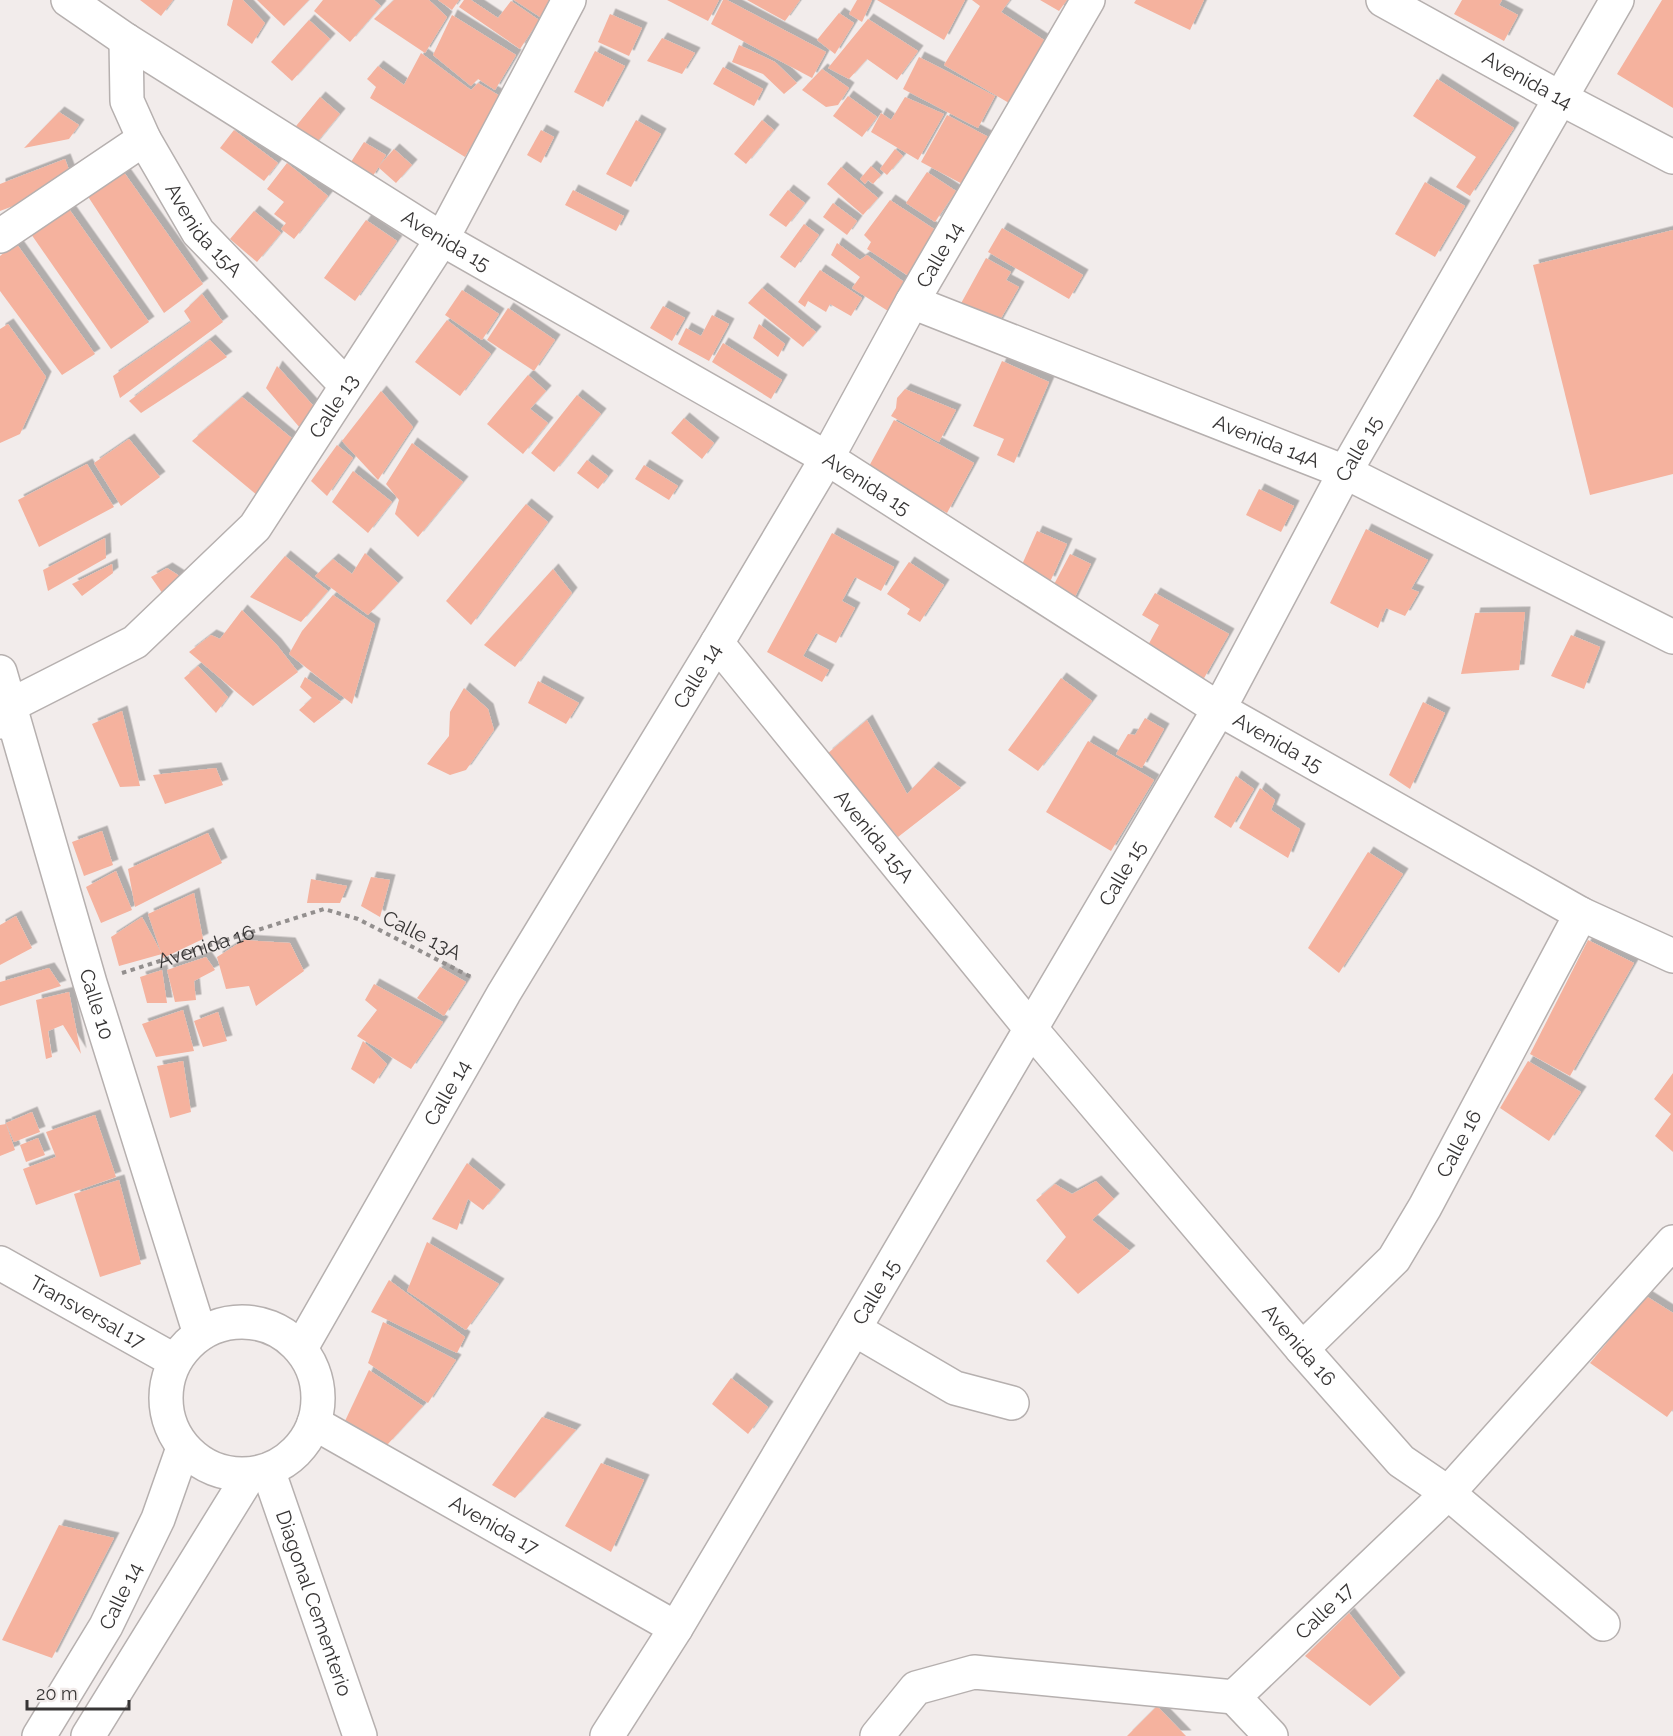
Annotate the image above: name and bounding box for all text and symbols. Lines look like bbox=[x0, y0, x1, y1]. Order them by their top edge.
street label: Avenida 14 bbox=[1478, 45, 1576, 114]
street label: Avenida 15A bbox=[160, 179, 247, 282]
street label: Avenida 15 bbox=[397, 205, 495, 276]
street label: Calle 14 bbox=[911, 218, 968, 292]
street label: Calle 13 bbox=[304, 370, 363, 443]
street label: Avenida 14A bbox=[1210, 410, 1324, 473]
street label: Calle 15 bbox=[1330, 411, 1387, 486]
street label: Avenida 15 bbox=[819, 447, 915, 520]
street label: Calle 14 bbox=[668, 639, 726, 713]
street label: Avenida 15 bbox=[1229, 708, 1327, 777]
street label: Avenida 15A bbox=[829, 785, 919, 888]
street label: Calle 15 bbox=[1094, 836, 1151, 910]
street label: Calle 13A bbox=[379, 905, 466, 965]
street label: Avenida 16 bbox=[155, 920, 257, 973]
street label: Calle 10 bbox=[74, 966, 119, 1043]
street label: Calle 14 bbox=[419, 1056, 475, 1130]
street label: Calle 16 bbox=[1431, 1106, 1486, 1182]
street label: Calle 15 bbox=[847, 1255, 904, 1329]
street label: Transversal 17 bbox=[25, 1270, 149, 1354]
street label: Avenida 16 bbox=[1257, 1299, 1341, 1391]
street label: Avenida 17 bbox=[445, 1490, 543, 1560]
street label: Diagonal Cementerio bbox=[271, 1507, 357, 1699]
street label: Calle 14 bbox=[94, 1558, 147, 1634]
street label: Calle 17 bbox=[1290, 1577, 1359, 1644]
scale bar bbox=[27, 1673, 129, 1711]
text: 20 m bbox=[36, 1683, 78, 1704]

